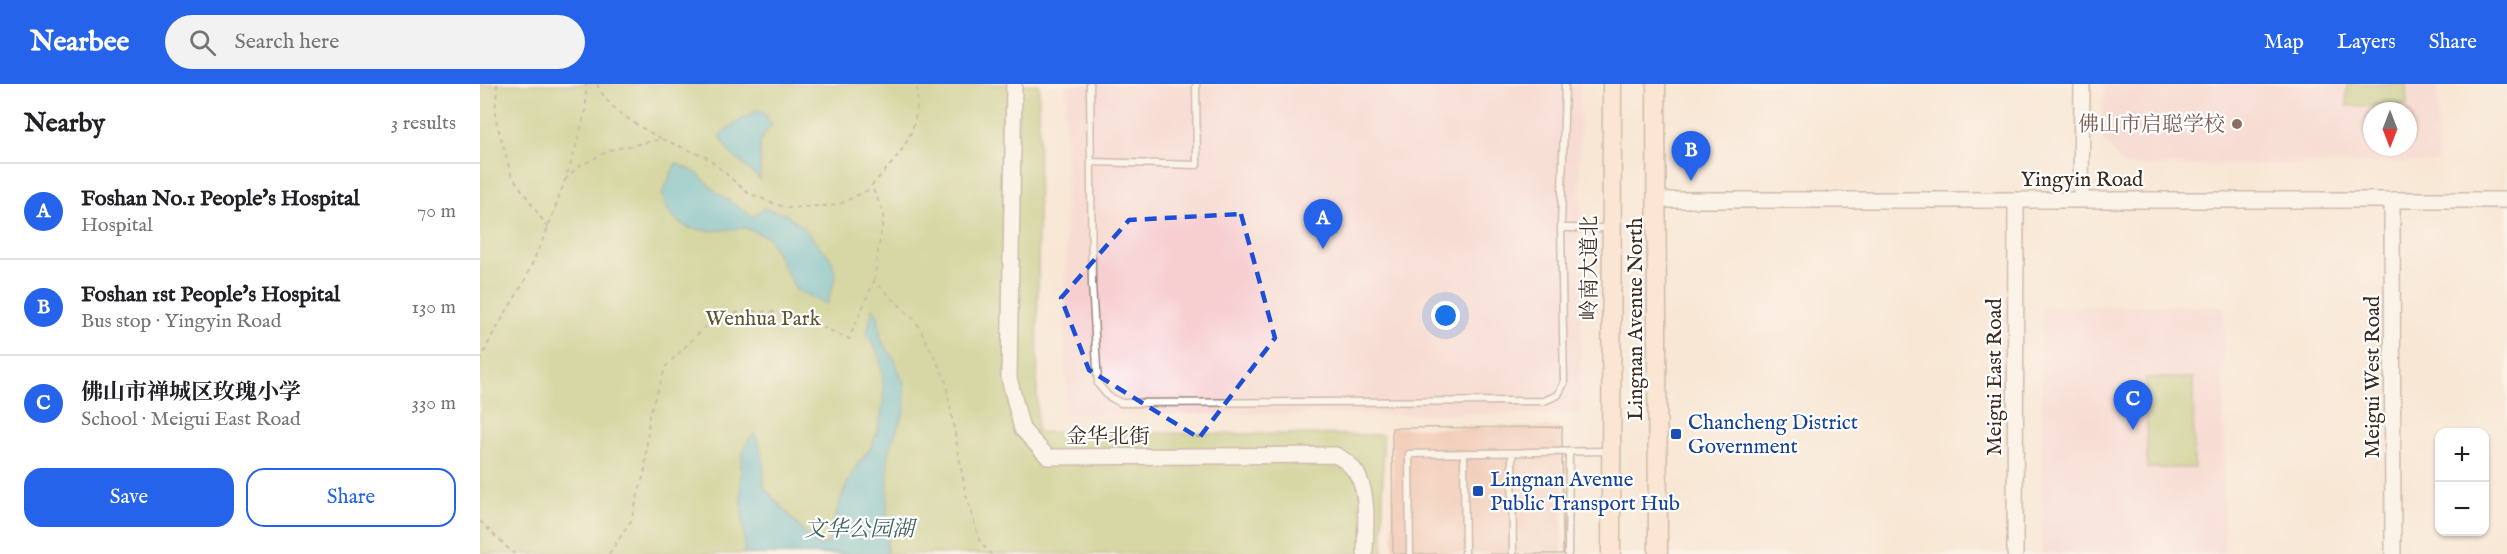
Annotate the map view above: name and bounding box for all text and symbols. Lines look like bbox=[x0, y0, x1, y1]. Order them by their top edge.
search box bbox=[165, 15, 585, 69]
text: Nearbee bbox=[30, 25, 129, 60]
icon: search bbox=[186, 26, 219, 59]
text: Search here bbox=[234, 28, 339, 56]
text: Map bbox=[2264, 29, 2304, 56]
text: Layers bbox=[2337, 29, 2396, 56]
text: Share bbox=[2429, 29, 2477, 56]
north arrow bbox=[2363, 102, 2417, 156]
text: Nearby bbox=[24, 107, 105, 140]
text: 3 results bbox=[391, 111, 456, 136]
place label: 佛山市启聪学校 bbox=[2078, 112, 2225, 139]
marker: 佛山市启聪学校 bbox=[2230, 117, 2244, 131]
pin: B bbox=[1672, 132, 1710, 181]
street label: Yingyin Road bbox=[2021, 167, 2144, 194]
text: Foshan No.1 People's Hospital bbox=[81, 185, 360, 213]
text: A bbox=[37, 199, 50, 224]
text: 70 m bbox=[417, 199, 456, 224]
pin: A bbox=[1304, 200, 1342, 249]
text: Hospital bbox=[81, 213, 153, 238]
street label: 岭南大道北 bbox=[1577, 216, 1604, 321]
street label: Lingnan Avenue North bbox=[1623, 218, 1650, 420]
text: Foshan 1st People's Hospital bbox=[81, 281, 340, 309]
text: B bbox=[37, 295, 50, 320]
text: 130 m bbox=[411, 295, 456, 320]
street label: Meigui West Road bbox=[2360, 295, 2387, 458]
street label: Meigui East Road bbox=[1982, 297, 2009, 456]
your location bbox=[1431, 301, 1460, 330]
park label: Wenhua Park bbox=[705, 306, 821, 333]
text: Bus stop · Yingyin Road bbox=[81, 309, 281, 334]
text: 佛山市禅城区玫瑰小学 bbox=[81, 379, 301, 407]
pin: C bbox=[2114, 380, 2152, 430]
text: C bbox=[36, 391, 51, 416]
text: 330 m bbox=[411, 391, 456, 416]
text: School · Meigui East Road bbox=[81, 407, 301, 432]
place label: Chancheng District Government bbox=[1688, 410, 1858, 461]
street label: 金华北街 bbox=[1066, 424, 1150, 451]
marker: Chancheng District Government bbox=[1669, 427, 1683, 441]
map controls bbox=[2435, 428, 2489, 536]
button: + bbox=[2435, 428, 2489, 482]
place label: Lingnan Avenue Public Transport Hub bbox=[1490, 467, 1680, 518]
button: Save bbox=[24, 468, 234, 527]
button: Share bbox=[246, 468, 456, 527]
button: − bbox=[2435, 482, 2489, 536]
marker: Lingnan Avenue Public Transport Hub bbox=[1471, 484, 1485, 498]
water label: 文华公园湖 bbox=[804, 516, 918, 544]

